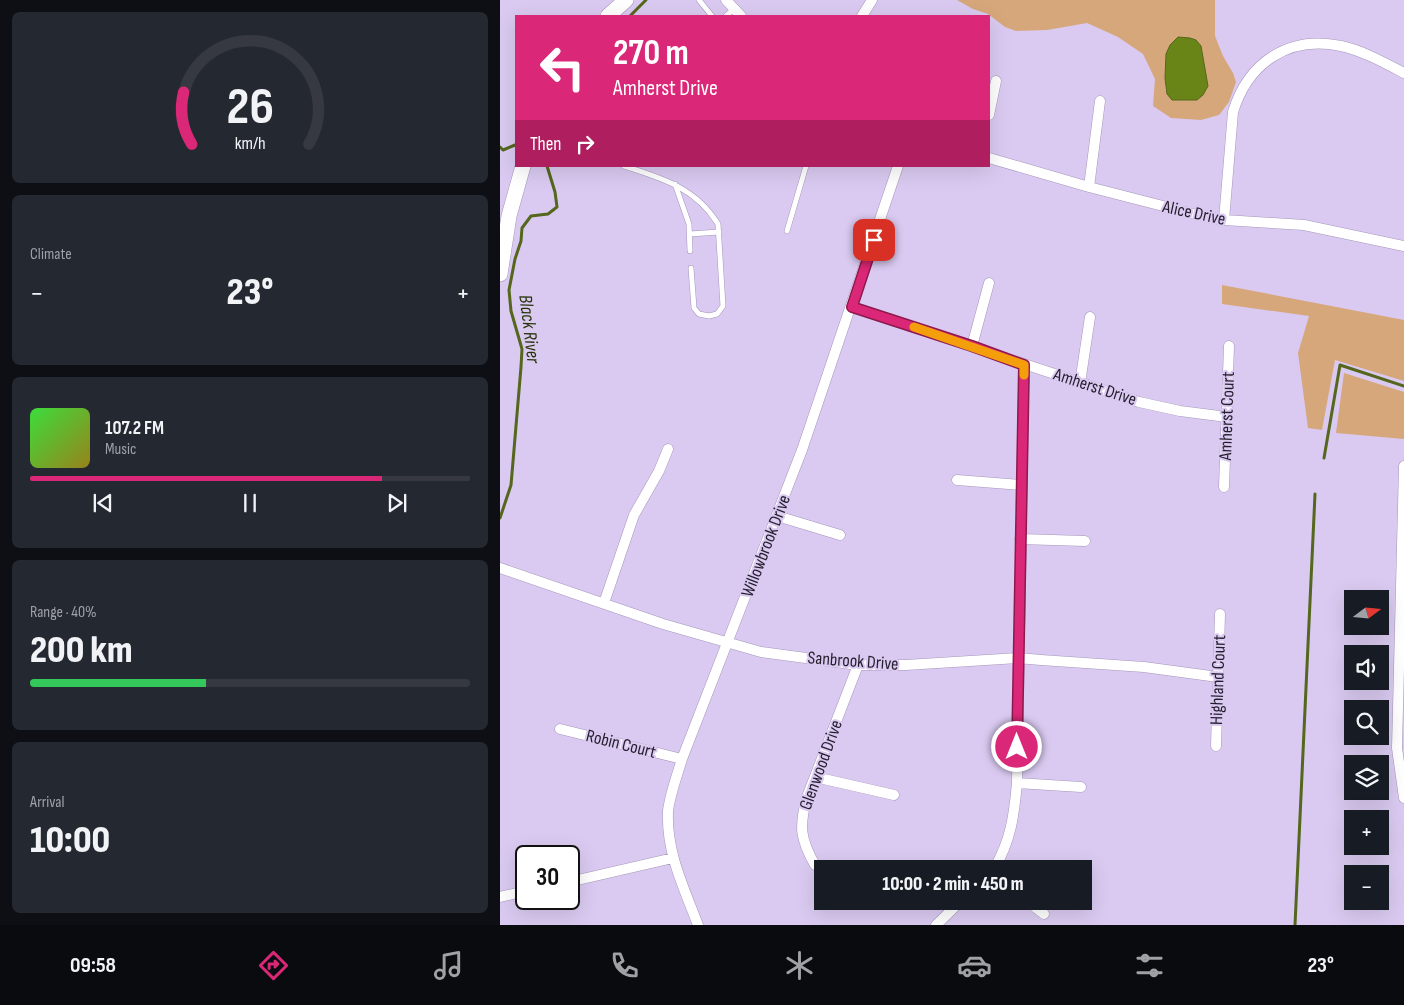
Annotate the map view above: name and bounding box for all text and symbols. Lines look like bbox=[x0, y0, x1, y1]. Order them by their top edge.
text: 270 m bbox=[613, 32, 689, 75]
icon: left bbox=[530, 35, 595, 100]
text: Amherst Drive bbox=[613, 75, 718, 102]
text: 26 bbox=[226, 76, 274, 139]
icon: right bbox=[571, 130, 599, 158]
text: km/h bbox=[235, 133, 265, 154]
text: Then bbox=[530, 133, 561, 156]
street label: Alice Drive bbox=[1160, 196, 1227, 230]
pin bbox=[853, 219, 895, 261]
icon: arrive bbox=[860, 226, 888, 254]
text: Climate bbox=[30, 245, 72, 264]
text: 23° bbox=[227, 270, 273, 315]
text: − bbox=[30, 277, 44, 310]
text: + bbox=[456, 277, 470, 310]
water label: Black River bbox=[513, 293, 545, 365]
street label: Amherst Drive bbox=[1050, 363, 1139, 410]
street label: Amherst Court bbox=[1215, 371, 1239, 462]
text: 107.2 FM bbox=[105, 417, 164, 440]
text: Music bbox=[105, 440, 136, 459]
icon: previous bbox=[89, 489, 117, 517]
icon: pause bbox=[236, 489, 264, 517]
icon: next bbox=[383, 489, 411, 517]
street label: Willowbrook Drive bbox=[737, 492, 795, 600]
north arrow bbox=[1344, 590, 1389, 635]
map controls bbox=[1344, 590, 1389, 910]
text: Range · 40% bbox=[30, 603, 97, 622]
text: 200 km bbox=[30, 628, 132, 673]
street label: Highland Court bbox=[1206, 634, 1230, 725]
button: sound bbox=[1344, 645, 1389, 690]
street label: Sanbrook Drive bbox=[807, 647, 899, 675]
button: search bbox=[1344, 700, 1389, 745]
street label: Glenwood Drive bbox=[795, 717, 847, 813]
position arrow bbox=[990, 720, 1042, 772]
street label: Robin Court bbox=[584, 725, 659, 763]
button: layers bbox=[1344, 755, 1389, 800]
text: Arrival bbox=[30, 793, 64, 812]
button: + bbox=[1344, 810, 1389, 855]
text: 10:00 bbox=[30, 818, 110, 863]
speed limit sign: 30 bbox=[515, 845, 580, 910]
button: − bbox=[1344, 865, 1389, 910]
text: 10:00 · 2 min · 450 m bbox=[882, 873, 1024, 896]
icon: directions bbox=[256, 948, 291, 983]
icon: music bbox=[431, 948, 466, 983]
icon: phone bbox=[607, 948, 642, 983]
icon: climate bbox=[782, 948, 817, 983]
icon: car bbox=[957, 948, 992, 983]
icon: filters bbox=[1132, 948, 1167, 983]
text: 09:58 bbox=[70, 952, 116, 979]
text: 23° bbox=[1307, 952, 1334, 979]

